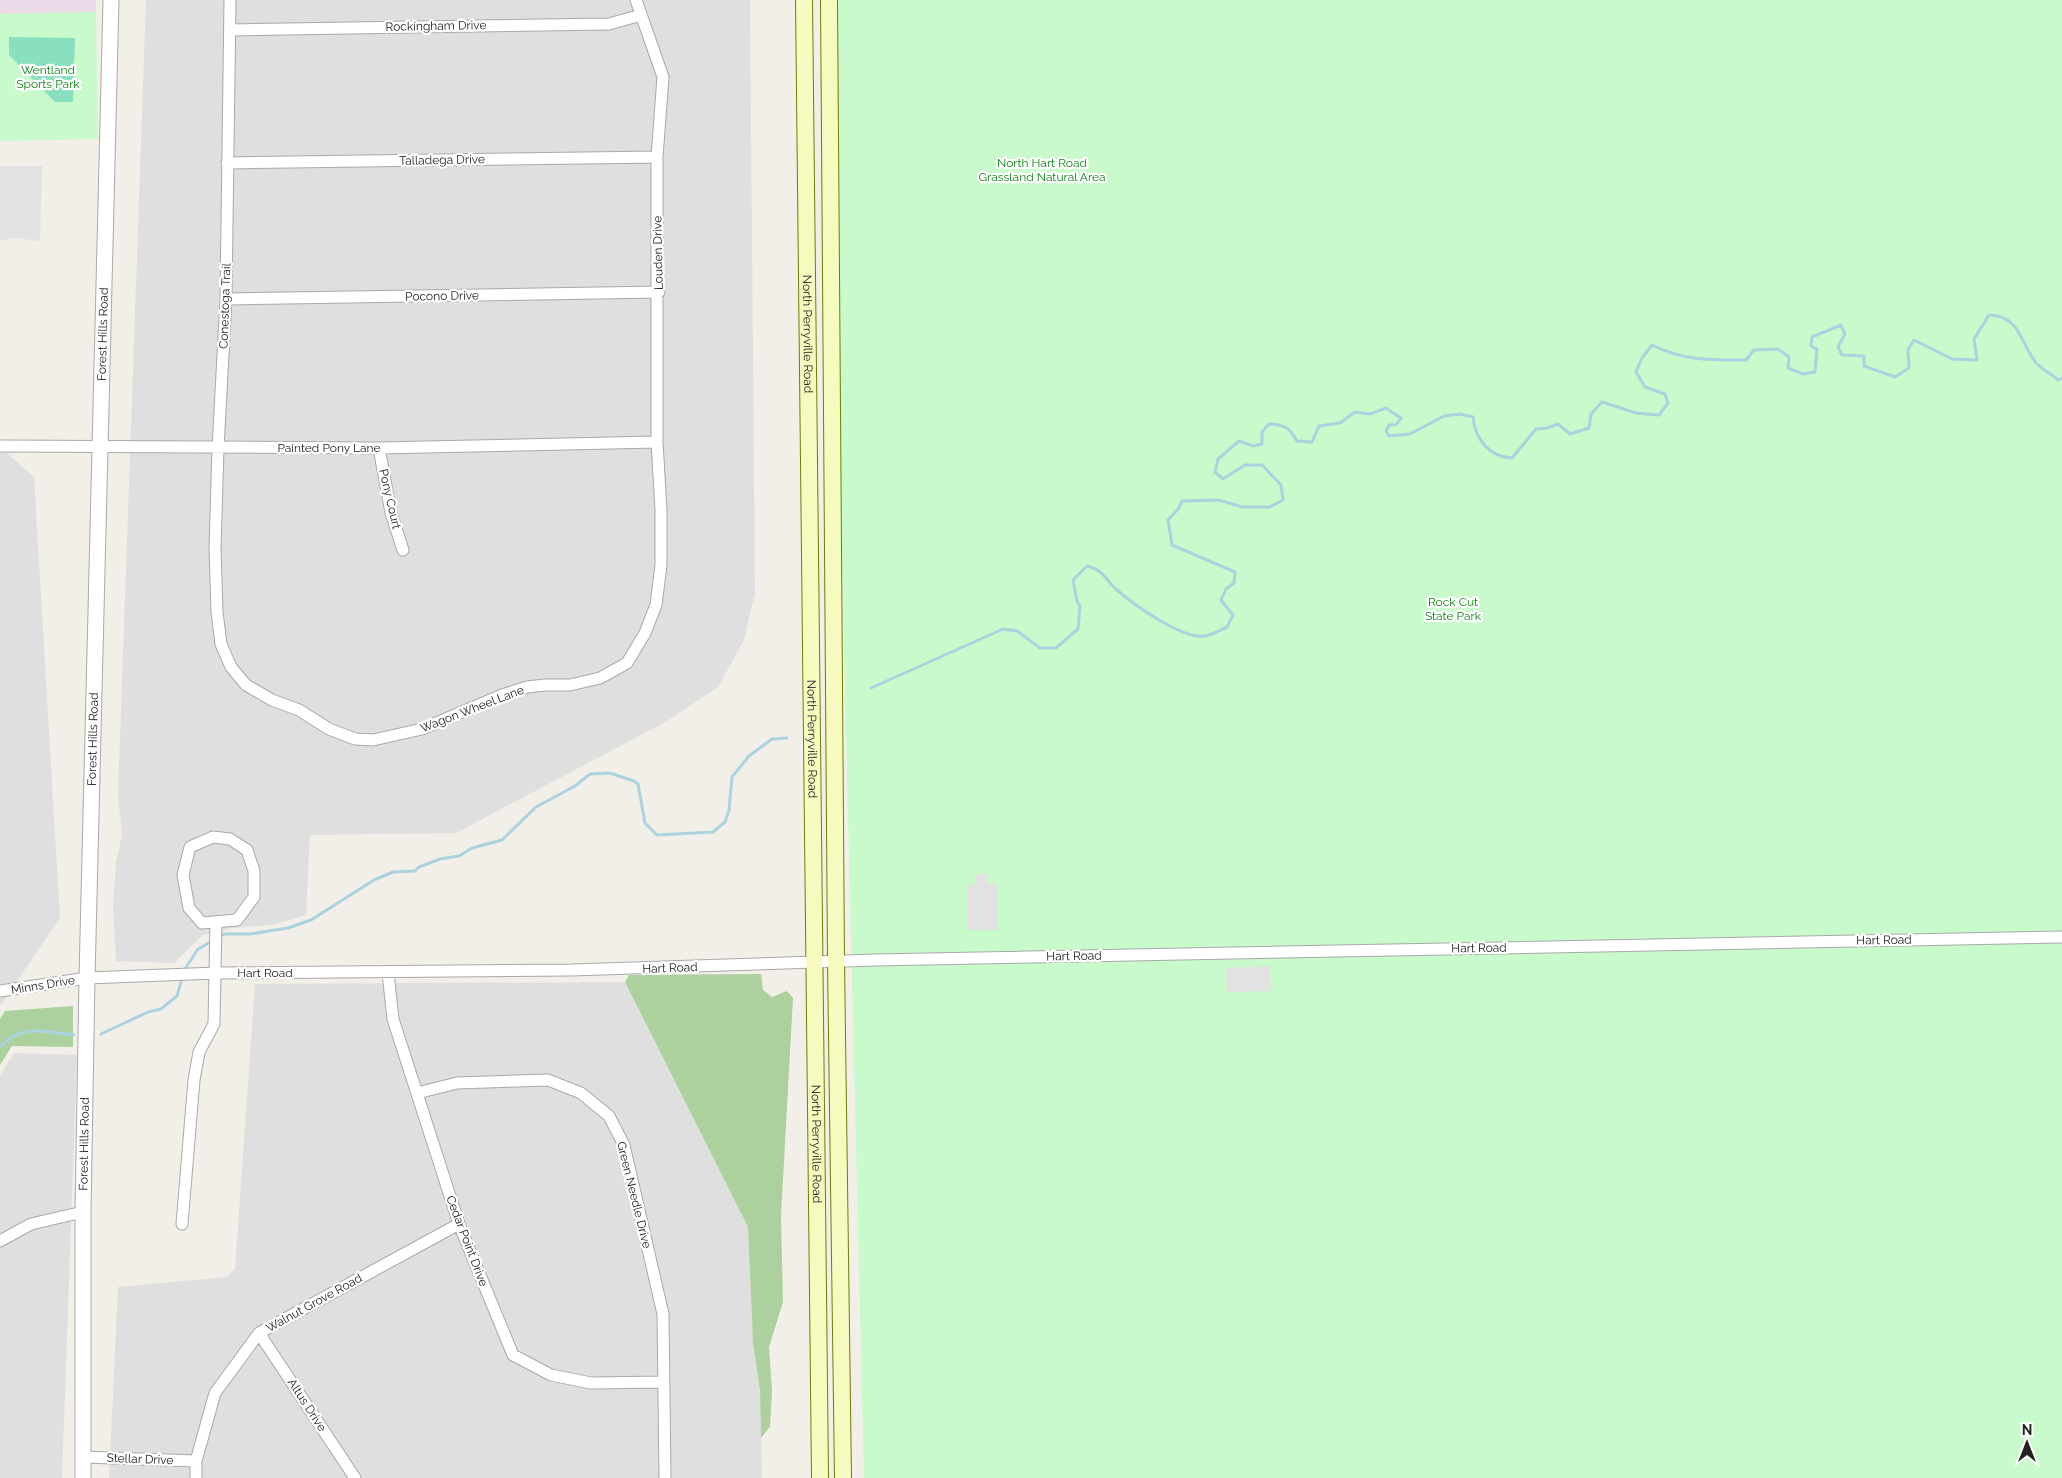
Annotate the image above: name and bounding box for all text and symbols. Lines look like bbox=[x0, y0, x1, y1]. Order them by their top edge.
street label: Rockingham Drive bbox=[385, 18, 487, 34]
park label: Wentland Sports Park bbox=[16, 63, 80, 91]
street label: Talladega Drive bbox=[399, 152, 485, 168]
park label: North Hart Road Grassland Natural Area bbox=[978, 156, 1106, 184]
street label: Louden Drive bbox=[650, 216, 666, 290]
street label: Conestoga Trail bbox=[217, 262, 234, 349]
street label: North Perryville Road bbox=[800, 275, 815, 393]
street label: Forest Hills Road bbox=[95, 287, 111, 381]
street label: Pocono Drive bbox=[405, 288, 479, 304]
street label: Painted Pony Lane bbox=[277, 441, 381, 455]
street label: Pony Court bbox=[376, 468, 404, 530]
park label: Rock Cut State Park bbox=[1425, 595, 1482, 623]
street label: North Perryville Road bbox=[804, 680, 820, 798]
street label: Wagon Wheel Lane bbox=[418, 683, 526, 735]
street label: Forest Hills Road bbox=[85, 692, 101, 786]
street label: Hart Road bbox=[1856, 933, 1912, 947]
street label: Hart Road bbox=[1451, 941, 1507, 955]
street label: Hart Road bbox=[1046, 949, 1102, 963]
street label: Hart Road bbox=[642, 960, 698, 976]
street label: Hart Road bbox=[237, 966, 293, 980]
street label: Minns Drive bbox=[10, 973, 76, 997]
street label: North Perryville Road bbox=[809, 1085, 824, 1203]
street label: Forest Hills Road bbox=[76, 1097, 92, 1191]
street label: Green Needle Drive bbox=[614, 1140, 654, 1250]
street label: Cedar Point Drive bbox=[443, 1194, 491, 1288]
street label: Walnut Grove Road bbox=[264, 1271, 364, 1335]
street label: Altus Drive bbox=[285, 1376, 329, 1434]
north arrow bbox=[2002, 1418, 2052, 1468]
text: N bbox=[2022, 1422, 2032, 1438]
street label: Stellar Drive bbox=[106, 1451, 174, 1467]

